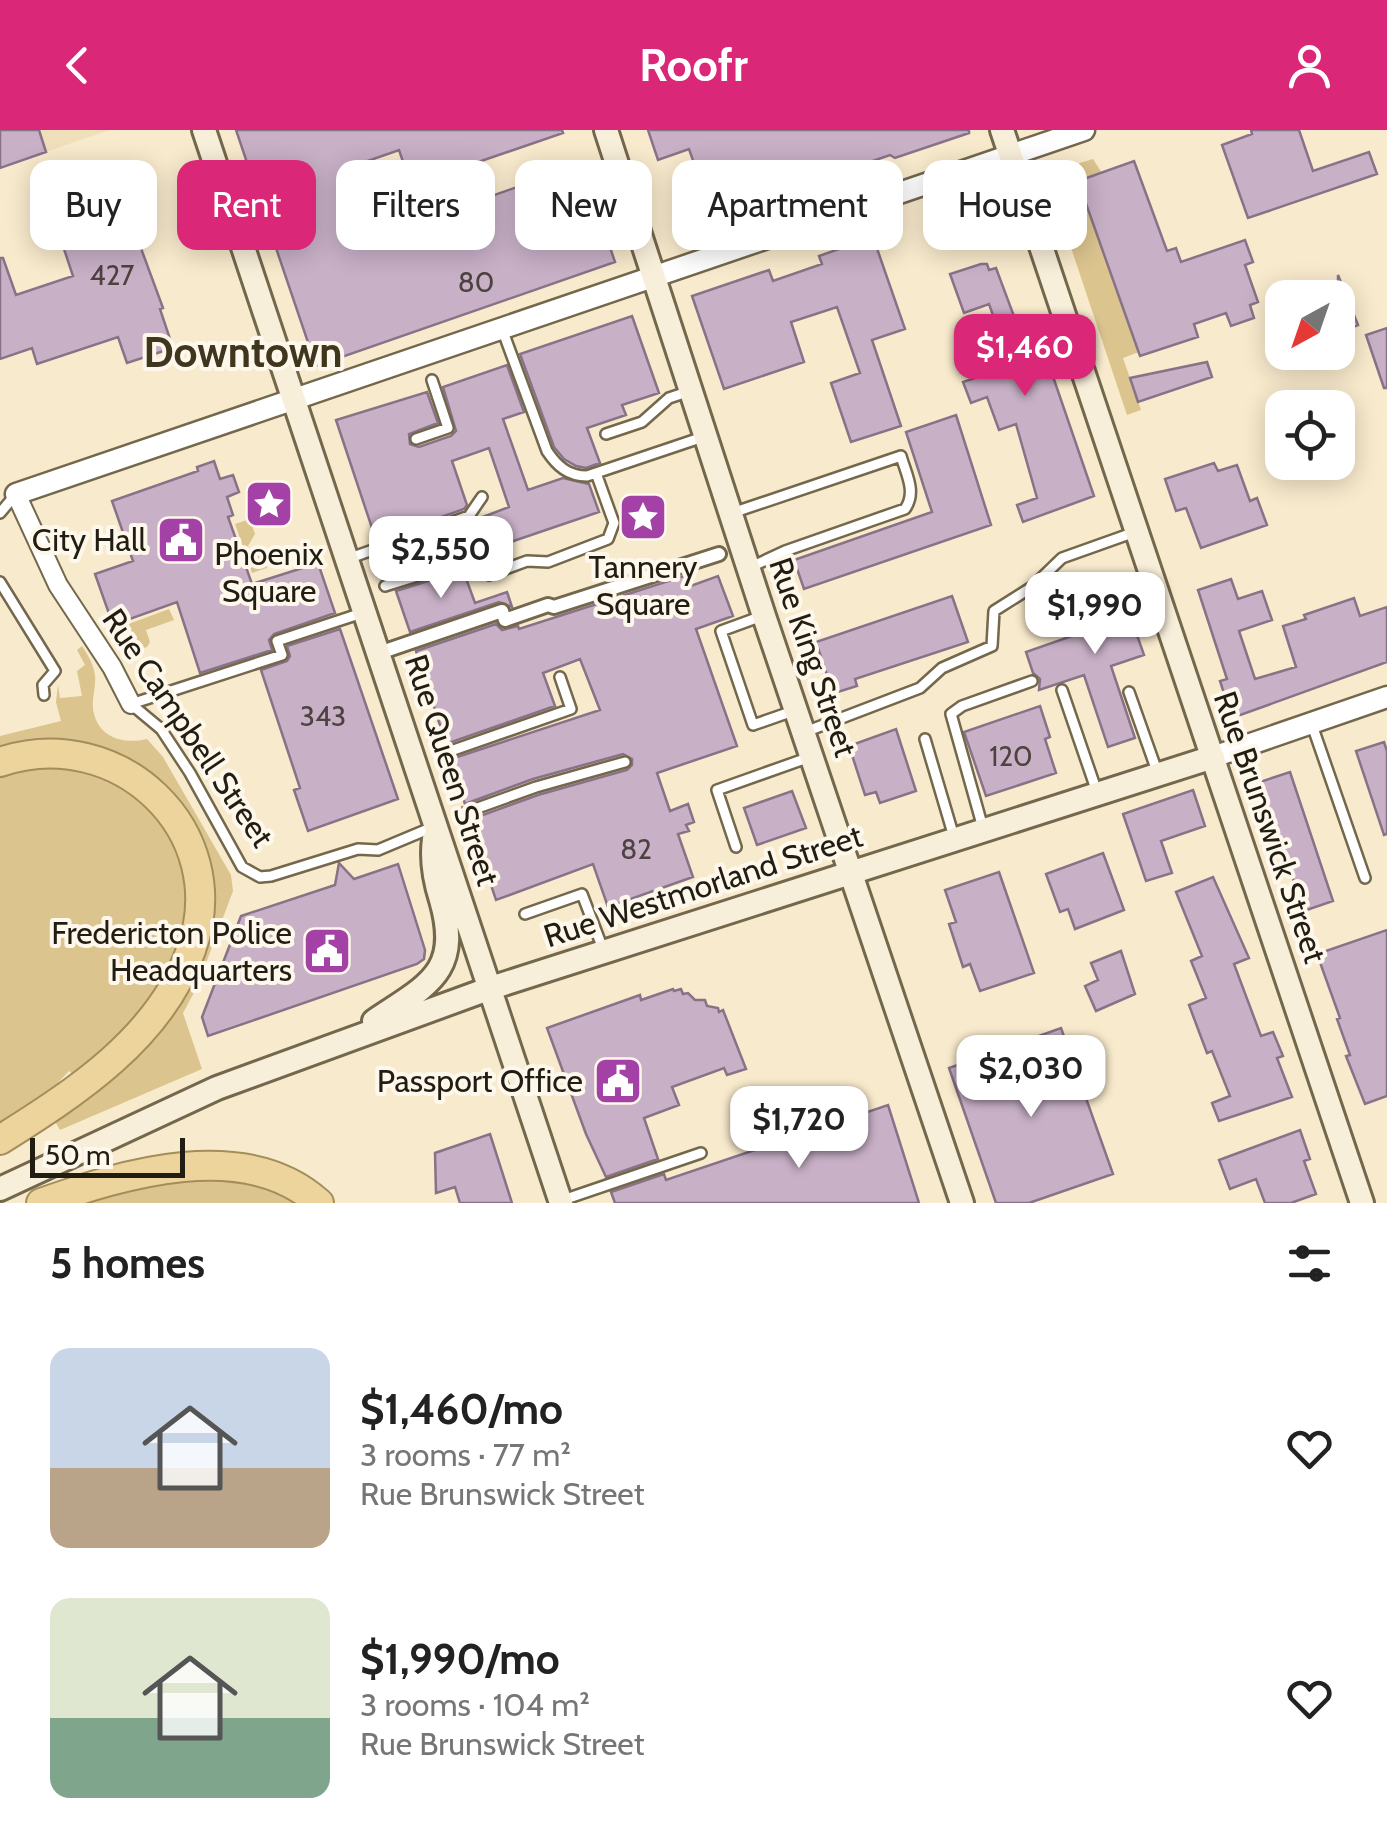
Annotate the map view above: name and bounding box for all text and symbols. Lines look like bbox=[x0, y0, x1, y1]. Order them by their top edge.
icon: back bbox=[50, 38, 105, 93]
text: Roofr bbox=[639, 38, 748, 92]
icon: person bbox=[1282, 38, 1337, 93]
chip: Buy bbox=[30, 160, 157, 250]
chip: Rent bbox=[177, 160, 316, 250]
chip: Filters bbox=[336, 160, 495, 250]
chip: New bbox=[515, 160, 652, 250]
chip: Apartment bbox=[672, 160, 903, 250]
chip: House bbox=[923, 160, 1087, 250]
house number: 427 bbox=[90, 258, 134, 292]
house number: 80 bbox=[458, 265, 494, 299]
north arrow bbox=[1265, 280, 1355, 370]
map controls bbox=[1265, 280, 1355, 480]
pin: $1,460 bbox=[944, 314, 1106, 399]
district label: Downtown bbox=[144, 326, 342, 378]
text: $1,460 bbox=[976, 327, 1074, 366]
button: locate bbox=[1265, 390, 1355, 480]
place icon: Phoenix Square bbox=[243, 478, 295, 530]
place icon: Tannery Square bbox=[617, 491, 669, 543]
public building icon: City Hall bbox=[155, 514, 207, 566]
pin: $2,550 bbox=[360, 516, 522, 601]
place label: City Hall bbox=[32, 520, 146, 559]
text: $2,550 bbox=[391, 529, 491, 568]
place label: Phoenix Square bbox=[214, 534, 324, 610]
place label: Tannery Square bbox=[589, 547, 697, 623]
street label: Rue King Street bbox=[761, 552, 866, 762]
pin: $1,990 bbox=[1014, 572, 1176, 657]
text: $1,990 bbox=[1047, 585, 1143, 624]
street label: Rue Campbell Street bbox=[94, 601, 283, 854]
street label: Rue Queen Street bbox=[397, 649, 508, 890]
street label: Rue Brunswick Street bbox=[1206, 686, 1335, 968]
house number: 343 bbox=[300, 699, 346, 733]
house number: 120 bbox=[989, 739, 1033, 773]
street label: Rue Westmorland Street bbox=[539, 816, 867, 955]
house number: 82 bbox=[620, 832, 652, 866]
place label: Fredericton Police Headquarters bbox=[51, 913, 292, 989]
public building icon: Fredericton Police Headquarters bbox=[301, 925, 353, 977]
pin: $2,030 bbox=[950, 1035, 1112, 1120]
text: $2,030 bbox=[978, 1048, 1084, 1087]
public building icon: Passport Office bbox=[592, 1055, 644, 1107]
place label: Passport Office bbox=[377, 1061, 583, 1100]
pin: $1,720 bbox=[718, 1086, 880, 1171]
text: $1,720 bbox=[752, 1099, 846, 1138]
scale bar bbox=[30, 1133, 185, 1178]
text: 50 m bbox=[45, 1138, 111, 1172]
icon: filters bbox=[1282, 1236, 1337, 1291]
text: 5 homes bbox=[50, 1237, 205, 1289]
text: $1,460/mo bbox=[360, 1383, 563, 1435]
icon: home bbox=[130, 1388, 250, 1508]
icon: heart bbox=[1282, 1421, 1337, 1476]
text: 3 rooms · 77 m² bbox=[360, 1435, 571, 1474]
text: Rue Brunswick Street bbox=[360, 1474, 644, 1513]
text: $1,990/mo bbox=[360, 1633, 560, 1685]
icon: home bbox=[130, 1638, 250, 1758]
icon: heart bbox=[1282, 1671, 1337, 1726]
text: 3 rooms · 104 m² bbox=[360, 1685, 590, 1724]
text: Rue Brunswick Street bbox=[360, 1724, 644, 1763]

